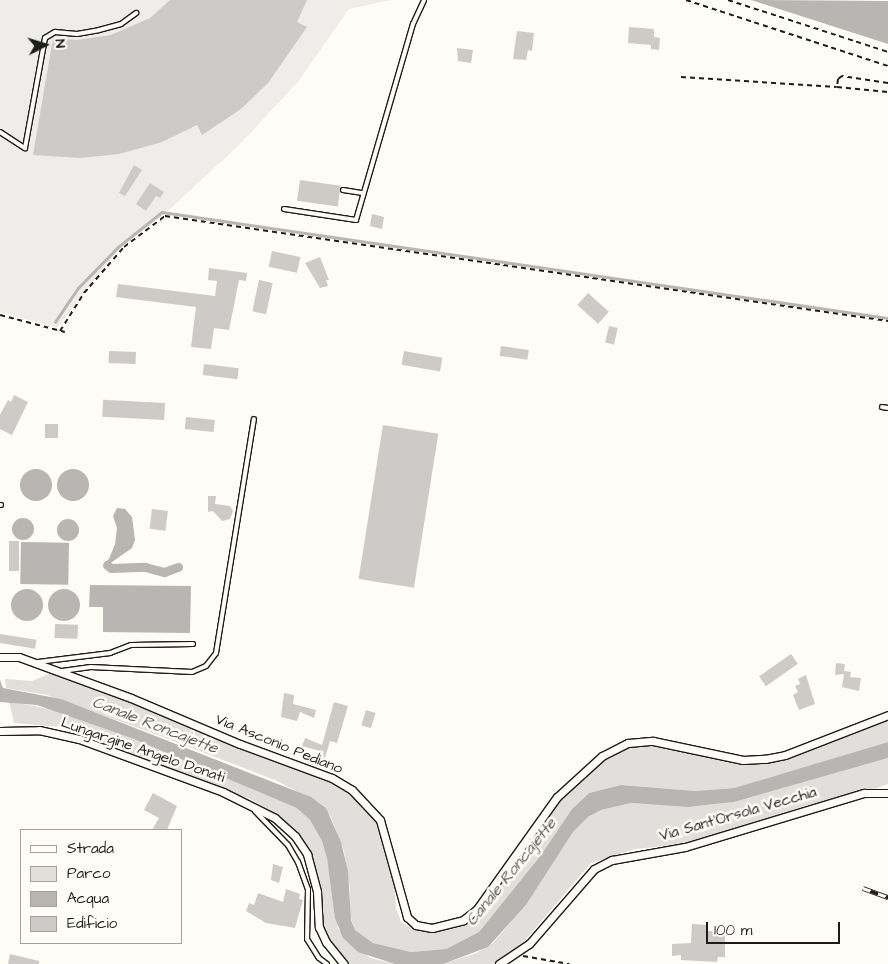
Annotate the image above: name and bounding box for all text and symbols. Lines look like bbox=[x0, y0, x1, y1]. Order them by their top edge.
north arrow bbox=[20, 20, 70, 70]
text: N bbox=[50, 38, 70, 49]
water label: Canale Roncajette bbox=[89, 692, 221, 758]
street label: Via Asconio Pediano bbox=[213, 710, 345, 778]
street label: Lungargine Angelo Donati bbox=[59, 713, 227, 787]
street label: Via Sant'Orsola Vecchia bbox=[657, 783, 819, 845]
water label: Canale Roncajette bbox=[462, 814, 560, 930]
legend bbox=[20, 829, 182, 944]
text: Strada bbox=[67, 838, 114, 859]
text: Parco bbox=[67, 863, 110, 884]
text: Acqua bbox=[67, 888, 109, 909]
scale bar bbox=[708, 912, 842, 944]
text: Edificio bbox=[67, 913, 117, 934]
text: 100 m bbox=[714, 920, 753, 941]

